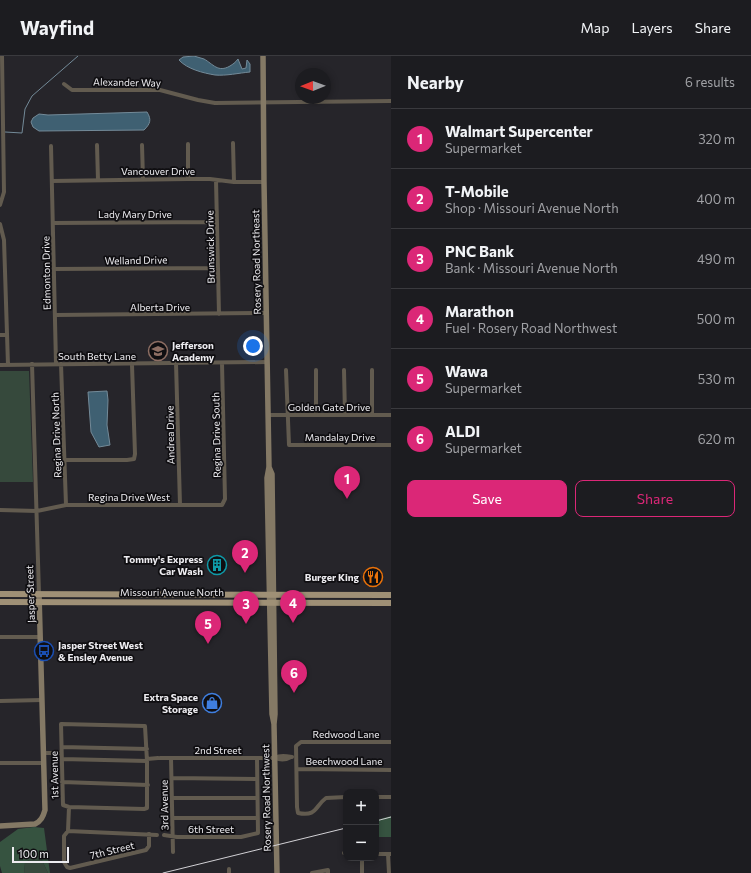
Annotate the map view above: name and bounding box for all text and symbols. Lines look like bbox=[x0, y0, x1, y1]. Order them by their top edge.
text: Wayfind bbox=[20, 16, 94, 39]
text: Map bbox=[581, 19, 609, 36]
text: Layers bbox=[631, 19, 673, 36]
text: Share bbox=[695, 19, 731, 36]
north arrow bbox=[295, 68, 331, 104]
text: Nearby bbox=[407, 72, 464, 93]
text: 6 results bbox=[685, 74, 735, 90]
street label: Alexander Way bbox=[93, 75, 161, 89]
text: Walmart Supercenter bbox=[445, 122, 593, 140]
text: 1 bbox=[417, 131, 423, 147]
text: 320 m bbox=[698, 131, 735, 147]
text: Supermarket bbox=[445, 140, 522, 156]
street label: Vancouver Drive bbox=[121, 165, 195, 177]
text: T-Mobile bbox=[445, 182, 509, 200]
text: 2 bbox=[416, 191, 424, 207]
text: 400 m bbox=[696, 191, 735, 207]
text: Shop · Missouri Avenue North bbox=[445, 200, 619, 216]
street label: Lady Mary Drive bbox=[98, 208, 172, 220]
street label: Rosery Road Northeast bbox=[249, 209, 263, 315]
street label: Brunswick Drive bbox=[203, 210, 217, 284]
street label: Edmonton Drive bbox=[39, 236, 53, 310]
text: PNC Bank bbox=[445, 242, 514, 260]
text: 3 bbox=[416, 251, 424, 267]
text: 490 m bbox=[697, 251, 735, 267]
street label: Welland Drive bbox=[105, 253, 167, 267]
text: Bank · Missouri Avenue North bbox=[445, 260, 618, 276]
street label: Alberta Drive bbox=[130, 301, 190, 313]
text: Marathon bbox=[445, 302, 514, 320]
text: 4 bbox=[416, 311, 424, 327]
text: 500 m bbox=[697, 311, 735, 327]
text: Fuel · Rosery Road Northwest bbox=[445, 320, 617, 336]
your location bbox=[243, 336, 263, 356]
place label: Jefferson Academy bbox=[172, 339, 215, 363]
school or university icon: Jefferson Academy bbox=[147, 340, 169, 362]
street label: South Betty Lane bbox=[58, 350, 136, 362]
text: Wawa bbox=[445, 362, 488, 380]
text: 5 bbox=[416, 371, 424, 387]
text: 530 m bbox=[698, 371, 735, 387]
text: Supermarket bbox=[445, 380, 522, 396]
street label: Regina Drive North bbox=[49, 392, 63, 478]
street label: Regina Drive South bbox=[209, 392, 223, 478]
street label: Golden Gate Drive bbox=[288, 401, 370, 413]
street label: Andrea Drive bbox=[163, 405, 177, 465]
text: ALDI bbox=[445, 422, 480, 440]
street label: Mandalay Drive bbox=[305, 431, 375, 443]
text: 6 bbox=[416, 431, 424, 447]
text: 620 m bbox=[698, 431, 735, 447]
text: Supermarket bbox=[445, 440, 522, 456]
pin: 1 bbox=[334, 466, 360, 499]
button: Save bbox=[407, 480, 567, 517]
button: Share bbox=[575, 480, 735, 517]
street label: Regina Drive West bbox=[88, 491, 170, 503]
pin: 2 bbox=[232, 540, 258, 573]
place label: Tommy's Express Car Wash bbox=[124, 553, 203, 577]
building icon: Tommy's Express Car Wash bbox=[206, 554, 228, 576]
street label: Jasper Street bbox=[23, 565, 37, 623]
restaurant icon: Burger King bbox=[362, 566, 384, 588]
place label: Burger King bbox=[305, 571, 359, 583]
street label: Missouri Avenue North bbox=[120, 586, 224, 598]
pin: 4 bbox=[280, 590, 306, 623]
pin: 3 bbox=[233, 591, 259, 624]
pin: 5 bbox=[195, 611, 221, 644]
place label: Jasper Street West & Ensley Avenue bbox=[58, 639, 143, 663]
bus stop icon: Jasper Street West & Ensley Avenue bbox=[33, 640, 55, 662]
pin: 6 bbox=[281, 660, 307, 693]
place label: Extra Space Storage bbox=[144, 691, 198, 715]
shop icon: Extra Space Storage bbox=[201, 692, 223, 714]
street label: Redwood Lane bbox=[313, 728, 379, 740]
street label: 2nd Street bbox=[194, 744, 242, 756]
street label: Rosery Road Northwest bbox=[259, 744, 273, 852]
street label: 1st Avenue bbox=[48, 751, 60, 799]
street label: Beechwood Lane bbox=[306, 755, 383, 767]
street label: 3rd Avenue bbox=[158, 780, 170, 830]
map controls bbox=[343, 789, 379, 861]
button: + bbox=[343, 789, 379, 825]
street label: 6th Street bbox=[188, 823, 234, 835]
button: − bbox=[343, 825, 379, 861]
street label: 7th Street bbox=[89, 839, 135, 861]
scale bar bbox=[12, 845, 69, 864]
text: 100 m bbox=[18, 847, 49, 860]

